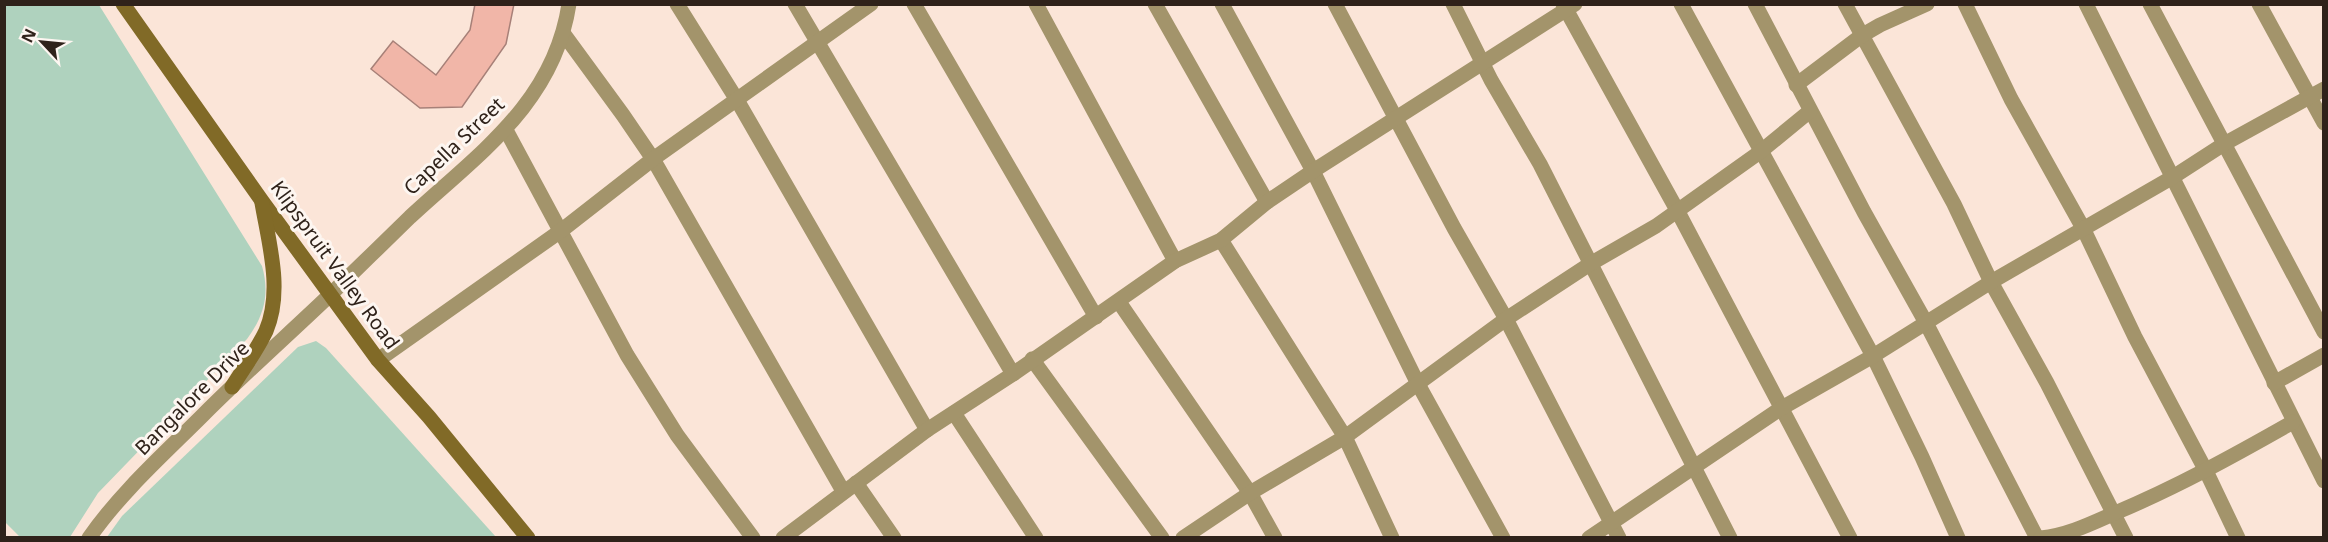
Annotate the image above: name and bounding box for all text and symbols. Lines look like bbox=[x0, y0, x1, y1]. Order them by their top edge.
north arrow bbox=[12, 12, 72, 72]
text: N bbox=[16, 25, 41, 46]
street label: Capella Street bbox=[398, 91, 510, 201]
street label: Klipspruit Valley Road bbox=[265, 175, 406, 355]
street label: Bangalore Drive bbox=[129, 335, 255, 461]

